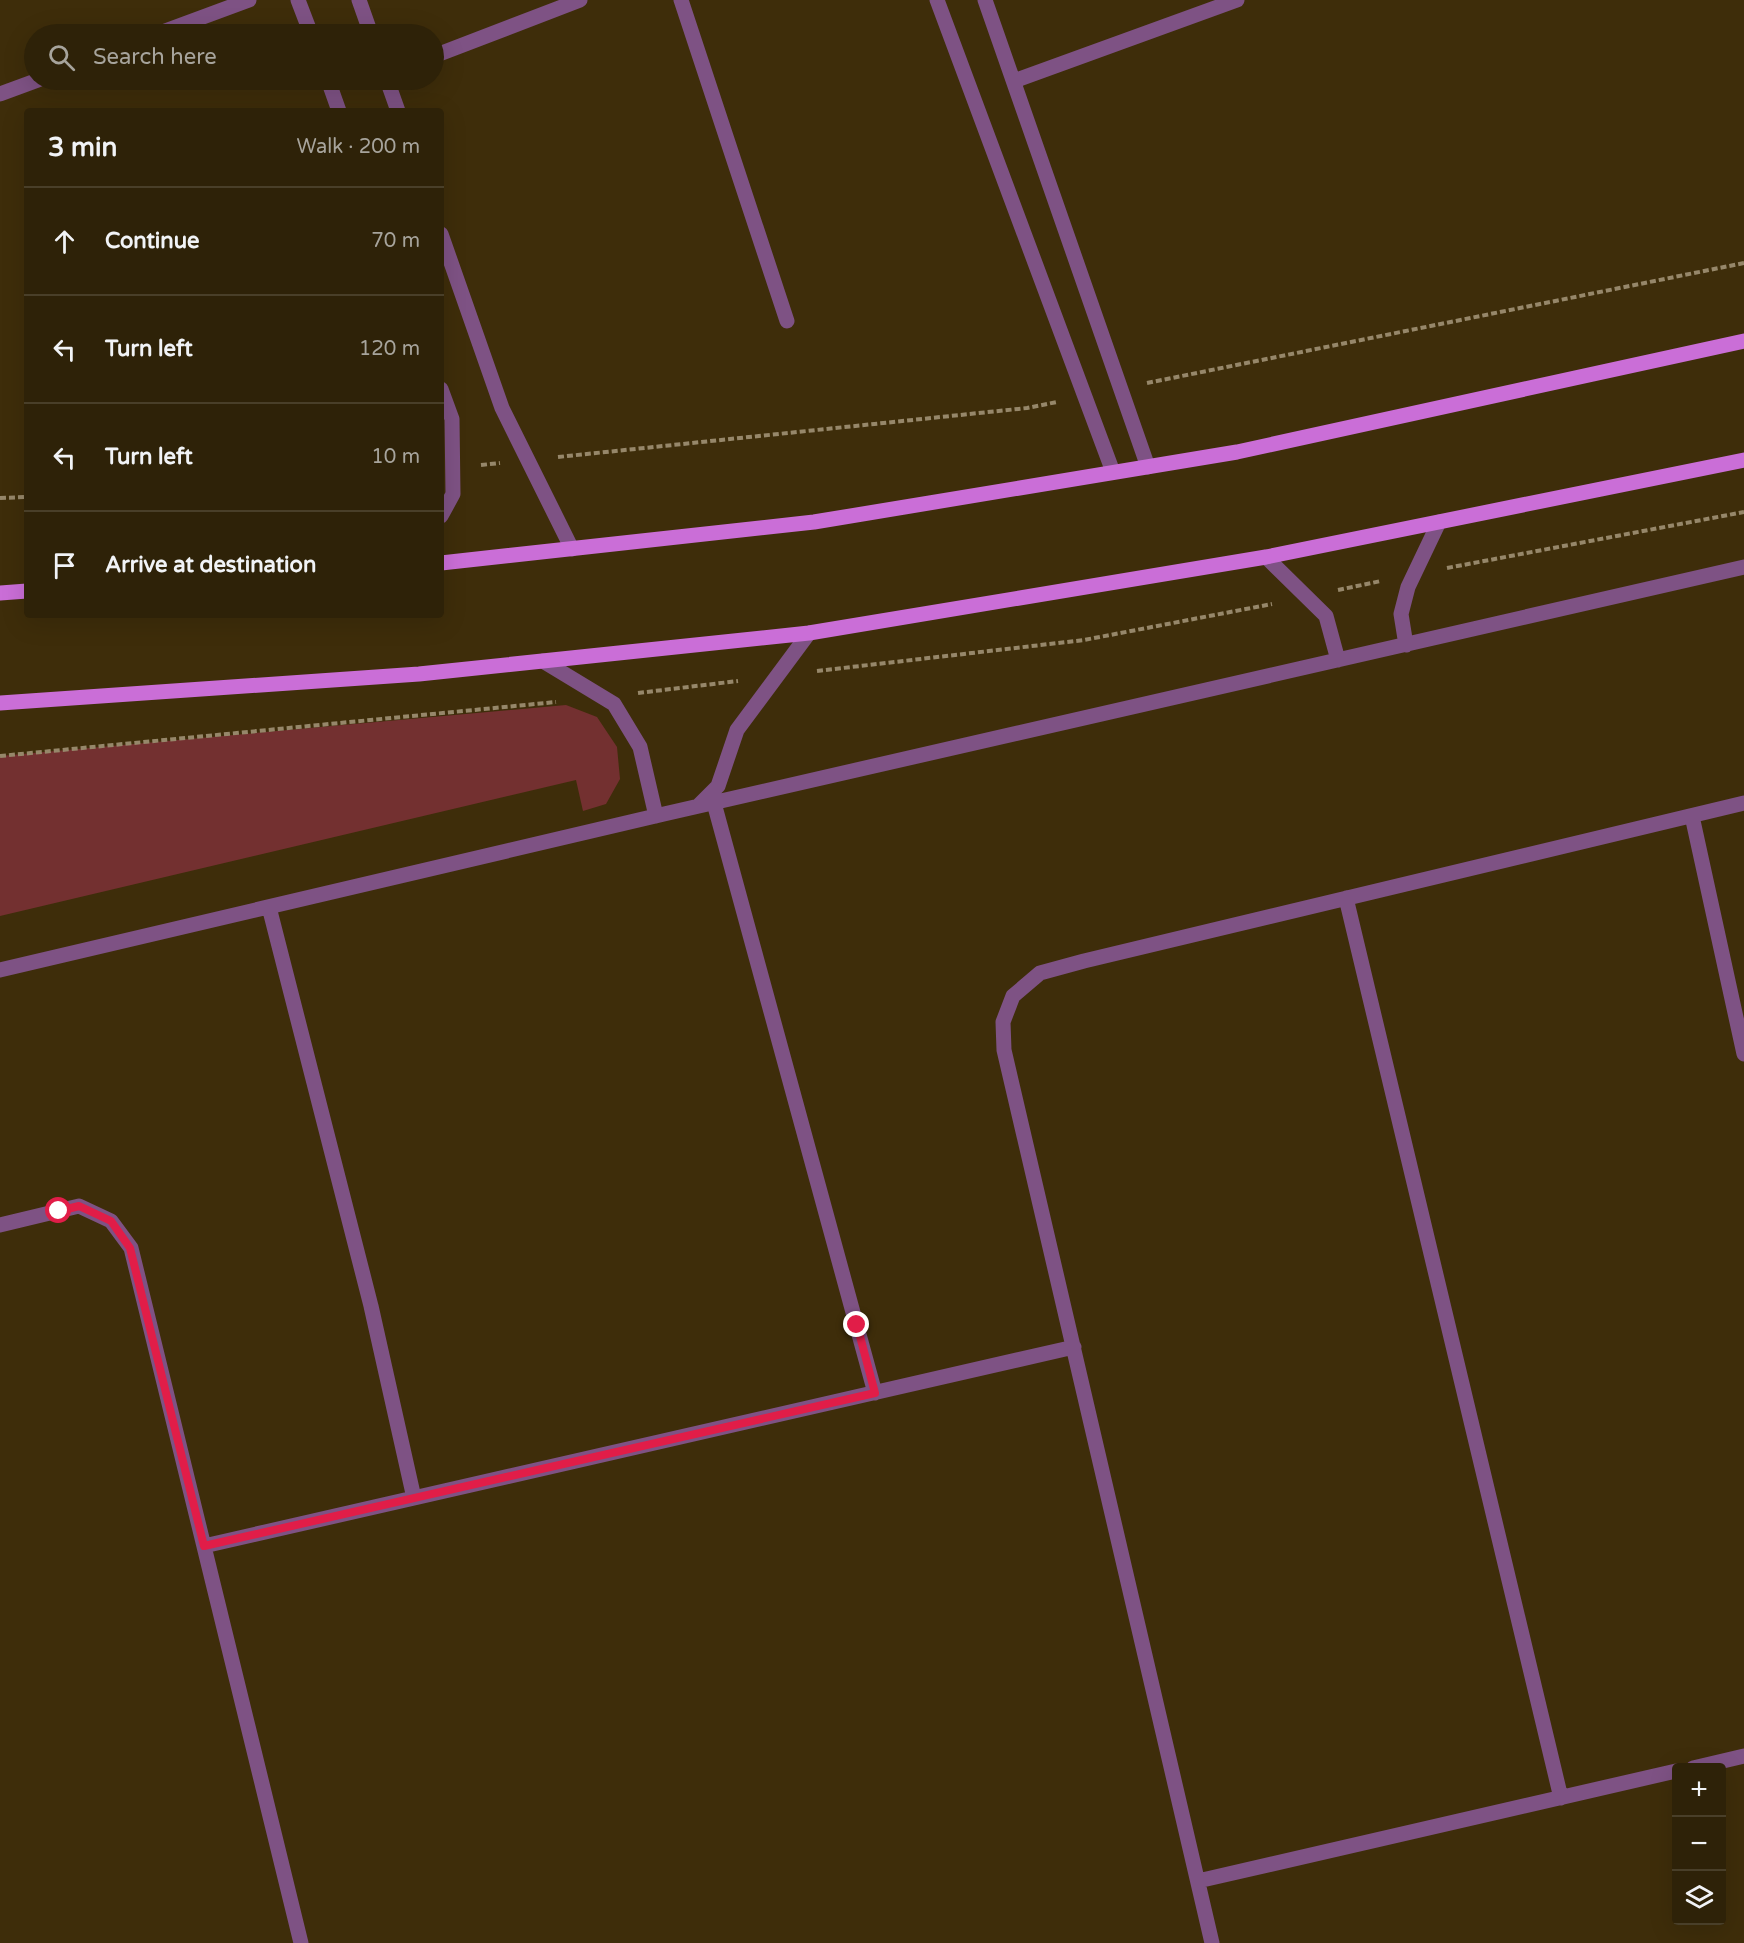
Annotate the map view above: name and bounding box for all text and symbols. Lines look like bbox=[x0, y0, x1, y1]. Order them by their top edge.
search box bbox=[24, 24, 444, 90]
icon: search bbox=[45, 41, 78, 74]
text: Search here bbox=[93, 44, 217, 70]
text: 3 min bbox=[48, 132, 117, 163]
text: Walk · 200 m bbox=[297, 135, 420, 159]
icon: ahead bbox=[48, 225, 81, 258]
text: Continue bbox=[105, 228, 200, 254]
text: 70 m bbox=[371, 229, 420, 253]
icon: left bbox=[48, 333, 81, 366]
text: Turn left bbox=[105, 336, 193, 362]
text: 120 m bbox=[359, 337, 420, 361]
icon: left bbox=[48, 441, 81, 474]
text: Turn left bbox=[105, 444, 193, 470]
text: 10 m bbox=[371, 445, 420, 469]
icon: arrive bbox=[48, 549, 81, 582]
text: Arrive at destination bbox=[105, 552, 316, 578]
route start bbox=[45, 1197, 71, 1223]
route end bbox=[843, 1311, 869, 1337]
map controls bbox=[1672, 1763, 1726, 1925]
button: + bbox=[1672, 1763, 1726, 1817]
button: − bbox=[1672, 1817, 1726, 1871]
button: layers bbox=[1672, 1871, 1726, 1925]

